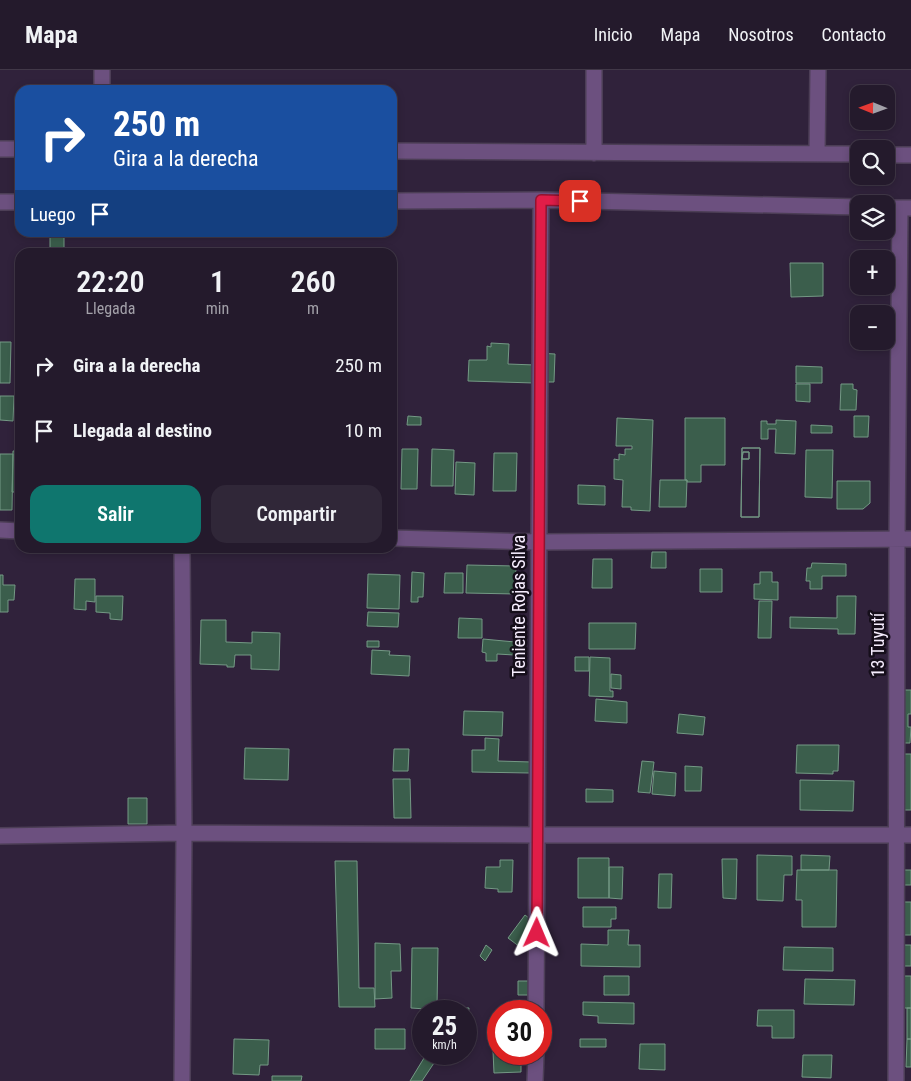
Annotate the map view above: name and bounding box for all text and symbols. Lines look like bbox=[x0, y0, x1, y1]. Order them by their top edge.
text: Mapa bbox=[25, 21, 78, 49]
text: Inicio bbox=[594, 24, 633, 45]
text: Mapa bbox=[661, 24, 700, 45]
text: Nosotros bbox=[728, 24, 794, 45]
text: Contacto bbox=[822, 24, 886, 45]
north arrow bbox=[850, 85, 895, 130]
map controls bbox=[850, 85, 895, 350]
text: 250 m bbox=[113, 104, 200, 145]
icon: right bbox=[30, 105, 95, 170]
button: search bbox=[850, 140, 895, 185]
text: Gira a la derecha bbox=[113, 146, 259, 171]
pin bbox=[559, 180, 601, 222]
icon: arrive bbox=[566, 187, 594, 215]
button: layers bbox=[850, 195, 895, 240]
icon: arrive bbox=[86, 200, 114, 228]
text: Luego bbox=[30, 203, 76, 226]
button: + bbox=[850, 250, 895, 295]
text: 22:20 bbox=[76, 264, 145, 299]
text: 1 bbox=[210, 264, 225, 299]
text: 260 bbox=[290, 264, 336, 299]
text: Llegada bbox=[85, 299, 135, 318]
text: min bbox=[206, 299, 229, 318]
text: m bbox=[307, 299, 319, 318]
button: − bbox=[850, 305, 895, 350]
icon: right bbox=[30, 352, 58, 380]
text: Gira a la derecha bbox=[73, 354, 200, 377]
text: 250 m bbox=[335, 354, 382, 377]
icon: arrive bbox=[30, 417, 58, 445]
text: Llegada al destino bbox=[73, 419, 212, 442]
text: 10 m bbox=[345, 419, 382, 442]
button: Salir bbox=[30, 485, 201, 543]
button: Compartir bbox=[211, 485, 382, 543]
street label: Teniente Rojas Silva bbox=[508, 535, 529, 677]
street label: 13 Tuyutí bbox=[867, 612, 888, 677]
position arrow bbox=[510, 906, 562, 958]
speed limit sign: 30 bbox=[487, 1000, 552, 1065]
text: 25 bbox=[432, 1012, 457, 1041]
text: km/h bbox=[432, 1038, 457, 1052]

